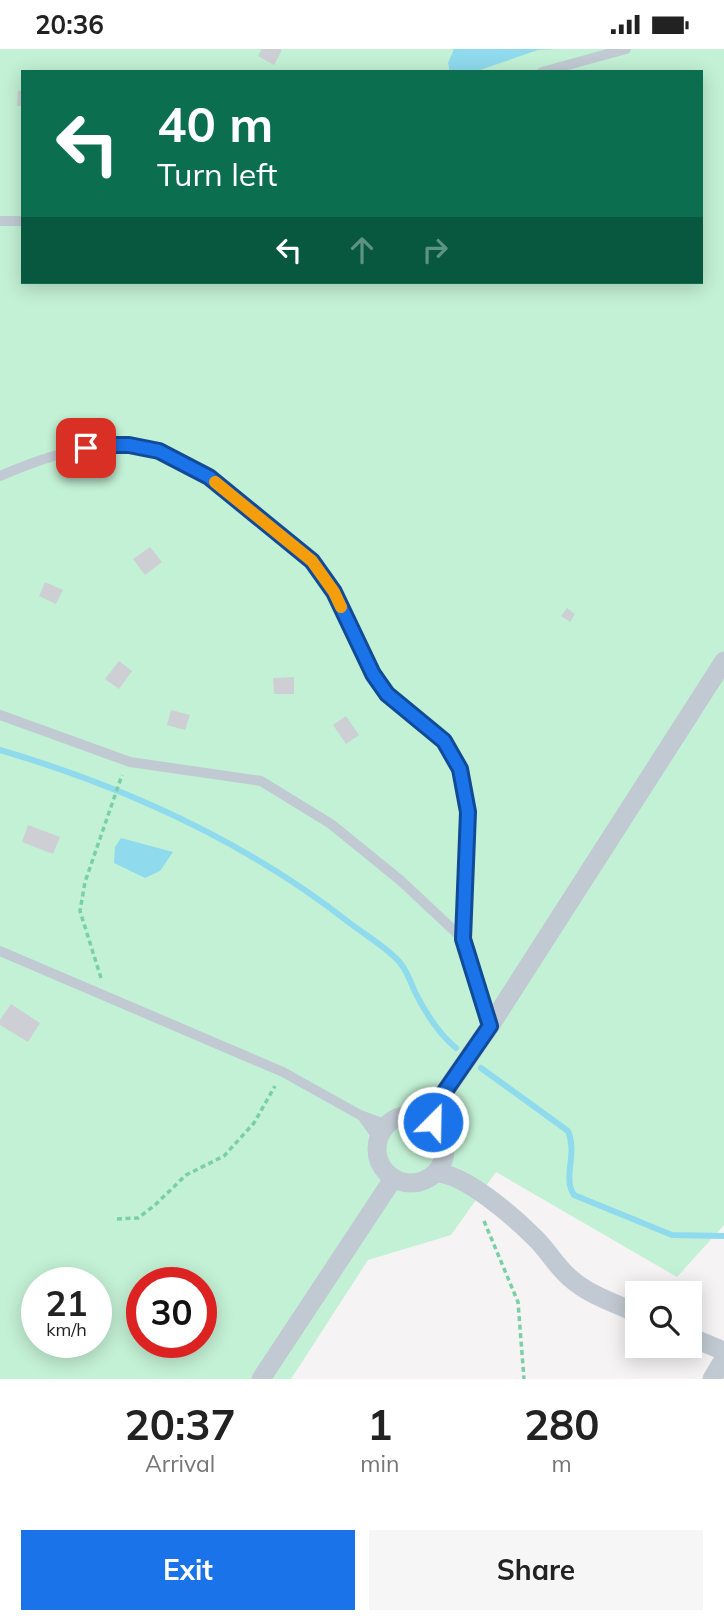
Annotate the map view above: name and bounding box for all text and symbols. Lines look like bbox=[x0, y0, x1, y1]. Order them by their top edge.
text: 20:36 bbox=[35, 8, 104, 41]
text: 40 m bbox=[157, 93, 273, 154]
icon: left bbox=[42, 98, 133, 189]
text: Turn left bbox=[157, 154, 277, 194]
icon: left bbox=[270, 231, 308, 269]
icon: ahead bbox=[343, 231, 381, 269]
icon: right bbox=[416, 231, 454, 269]
pin bbox=[56, 418, 116, 478]
icon: arrive bbox=[67, 429, 105, 467]
position arrow bbox=[396, 1085, 470, 1159]
speed limit sign: 30 bbox=[126, 1267, 217, 1358]
text: 21 bbox=[45, 1281, 88, 1325]
map controls bbox=[625, 1281, 702, 1358]
button: search bbox=[625, 1281, 702, 1358]
text: km/h bbox=[46, 1318, 87, 1341]
text: 20:37 bbox=[125, 1398, 236, 1451]
text: 1 bbox=[367, 1398, 392, 1451]
text: 280 bbox=[524, 1398, 599, 1451]
text: Arrival bbox=[145, 1449, 215, 1478]
text: min bbox=[360, 1449, 399, 1478]
text: m bbox=[552, 1449, 572, 1478]
button: Exit bbox=[21, 1530, 355, 1610]
button: Share bbox=[369, 1530, 703, 1610]

